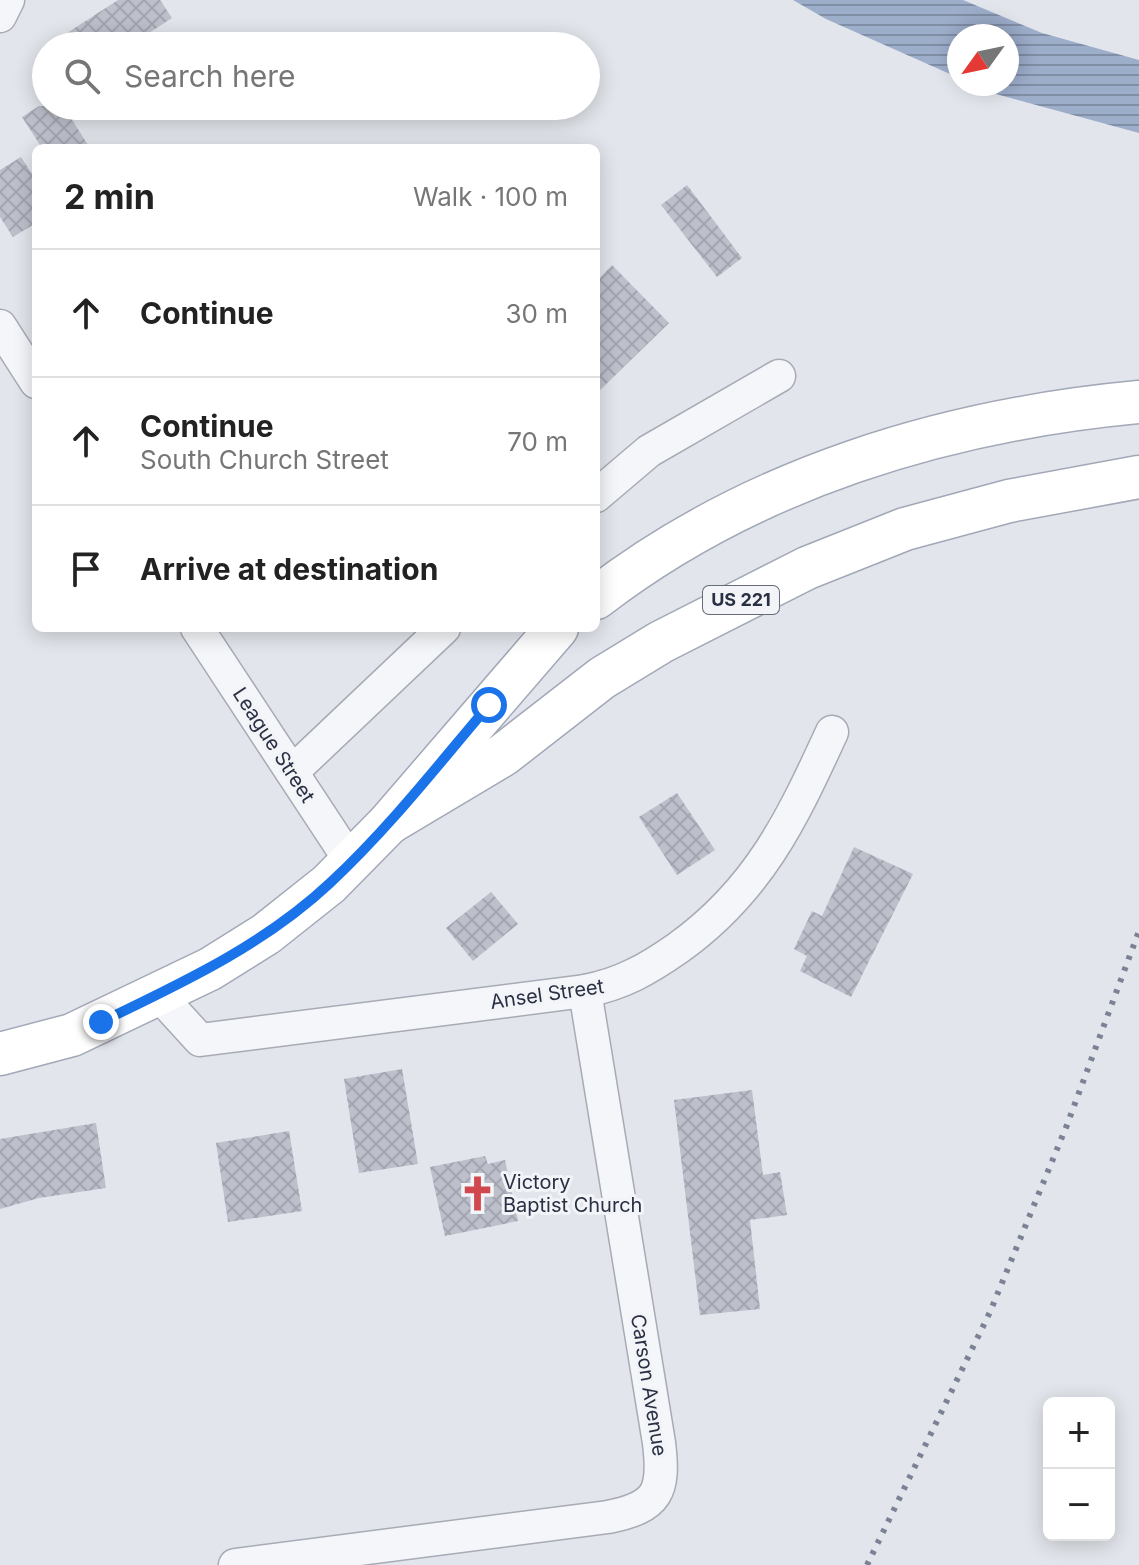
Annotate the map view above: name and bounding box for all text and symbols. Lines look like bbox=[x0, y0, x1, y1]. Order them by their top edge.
north arrow bbox=[947, 24, 1019, 96]
search box bbox=[32, 32, 600, 120]
icon: search bbox=[60, 54, 104, 98]
text: Search here bbox=[124, 58, 296, 94]
text: 2 min bbox=[64, 176, 155, 217]
text: Walk · 100 m bbox=[413, 181, 568, 212]
icon: ahead bbox=[64, 291, 108, 335]
text: Continue bbox=[140, 295, 274, 331]
text: 30 m bbox=[505, 298, 568, 329]
text: Continue bbox=[140, 408, 274, 444]
icon: ahead bbox=[64, 419, 108, 463]
text: 70 m bbox=[507, 426, 568, 457]
text: South Church Street bbox=[140, 444, 389, 475]
icon: arrive bbox=[64, 547, 108, 591]
text: Arrive at destination bbox=[140, 551, 438, 587]
road number: US 221 bbox=[703, 586, 779, 614]
street label: League Street bbox=[228, 683, 320, 807]
route start bbox=[471, 687, 507, 723]
street label: Ansel Street bbox=[489, 974, 606, 1014]
route end bbox=[83, 1004, 119, 1040]
place label: Victory Baptist Church bbox=[503, 1170, 642, 1217]
church icon: Victory Baptist Church bbox=[458, 1175, 496, 1213]
street label: Carson Avenue bbox=[626, 1312, 672, 1458]
map controls bbox=[1043, 1397, 1115, 1541]
button: + bbox=[1043, 1397, 1115, 1469]
button: − bbox=[1043, 1469, 1115, 1541]

